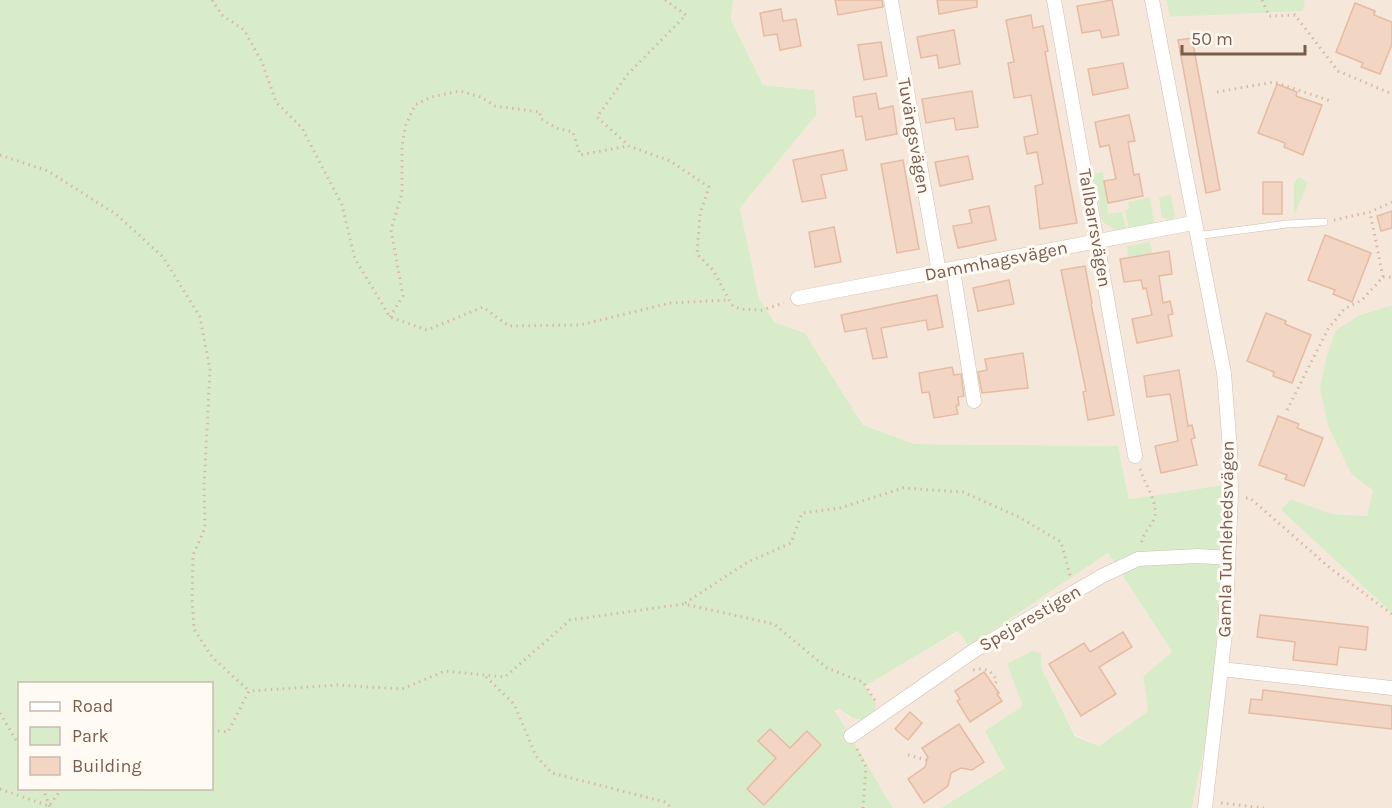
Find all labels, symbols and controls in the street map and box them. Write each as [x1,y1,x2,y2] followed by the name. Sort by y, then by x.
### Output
[1182,18,1305,56] scale bar
[1191,28,1233,50] text: 50 m
[893,76,935,196] street label: Tuvängsvägen
[1074,167,1116,289] street label: Tallbarrsvägen
[923,236,1069,286] street label: Dammhagsvägen
[1213,440,1239,638] street label: Gamla Tumlehedsvägen
[975,580,1085,656] street label: Spejarestigen
[18,682,213,790] legend
[72,695,113,717] text: Road
[72,725,109,747] text: Park
[72,755,142,777] text: Building

